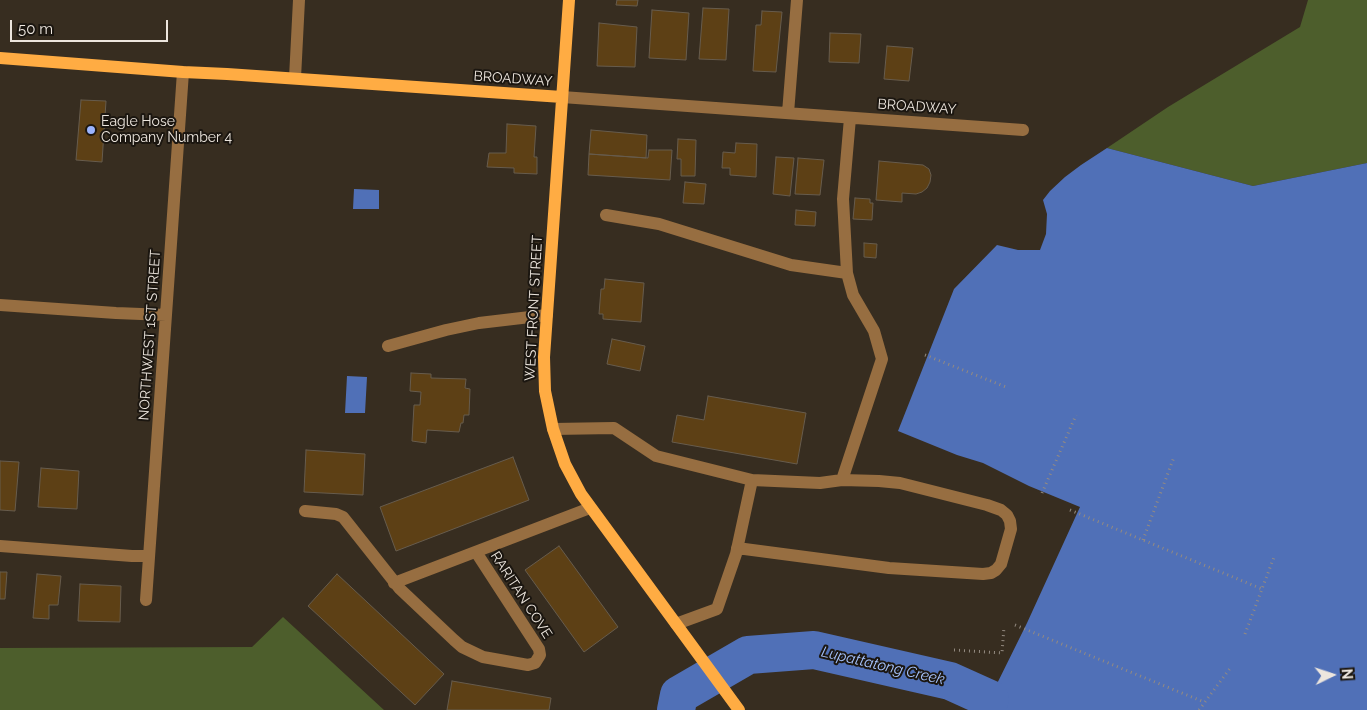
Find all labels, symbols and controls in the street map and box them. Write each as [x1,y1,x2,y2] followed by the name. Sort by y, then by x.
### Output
[12,10,170,42] scale bar
[18,20,53,38] text: 50 m
[473,68,553,90] street label: BROADWAY
[877,96,957,118] street label: BROADWAY
[101,114,232,146] place label: Eagle Hose Company Number 4
[85,124,97,136] marker: Eagle Hose Company Number 4
[522,235,546,381] street label: WEST FRONT STREET
[136,249,164,421] street label: NORTHWEST 1ST STREET
[487,548,555,642] street label: RARITAN COVE
[820,643,946,689] water label: Lupattatong Creek
[1307,650,1357,700] north arrow
[1339,668,1355,680] text: N

